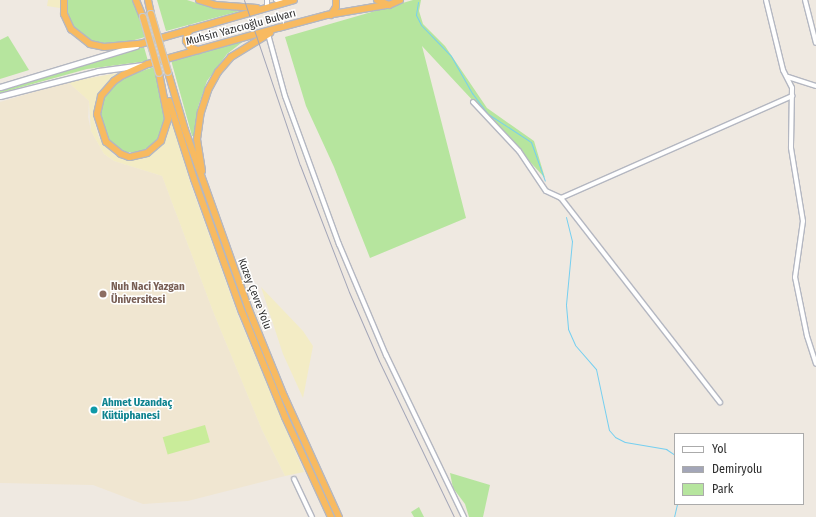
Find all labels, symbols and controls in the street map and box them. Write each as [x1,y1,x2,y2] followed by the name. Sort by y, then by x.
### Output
[185,7,297,49] street label: Muhsin Yazıcıoğlu Bulvarı
[234,257,274,331] street label: Kuzey Çevre Yolu
[111,281,185,307] place label: Nuh Naci Yazgan Üniversitesi
[98,289,108,299] marker: Nuh Naci Yazgan Üniversitesi
[102,397,172,423] place label: Ahmet Uzandaç Kütüphanesi
[89,405,99,415] marker: Ahmet Uzandaç Kütüphanesi
[674,433,804,505] legend
[712,442,727,456] text: Yol
[712,462,762,476] text: Demiryolu
[712,482,733,496] text: Park

